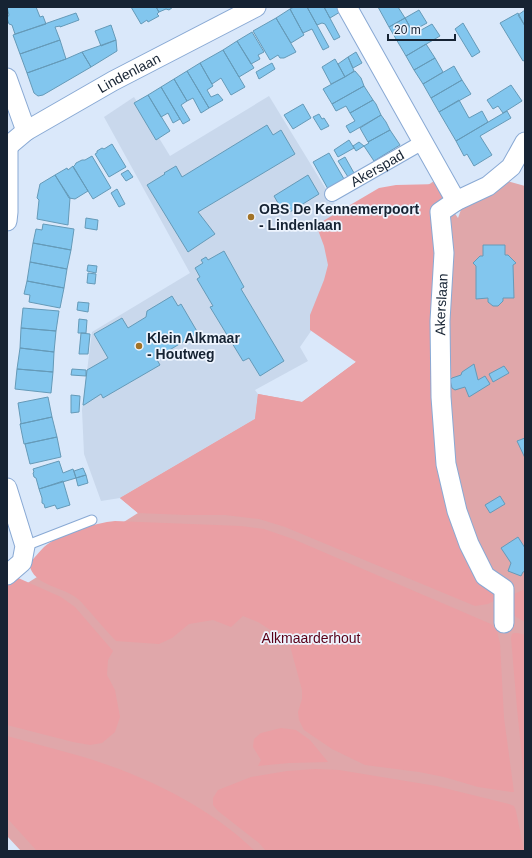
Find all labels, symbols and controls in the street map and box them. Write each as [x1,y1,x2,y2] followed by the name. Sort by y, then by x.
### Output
[388,16,455,42] scale bar
[394,23,421,37] text: 20 m
[95,50,163,96] street label: Lindenlaan
[347,147,407,190] street label: Akerspad
[259,201,420,233] place label: OBS De Kennemerpoort - Lindenlaan
[246,212,256,222] marker: OBS De Kennemerpoort - Lindenlaan
[432,273,451,336] street label: Akerslaan
[147,330,240,362] place label: Klein Alkmaar - Houtweg
[134,341,144,351] marker: Klein Alkmaar - Houtweg
[262,630,361,646] park label: Alkmaarderhout

